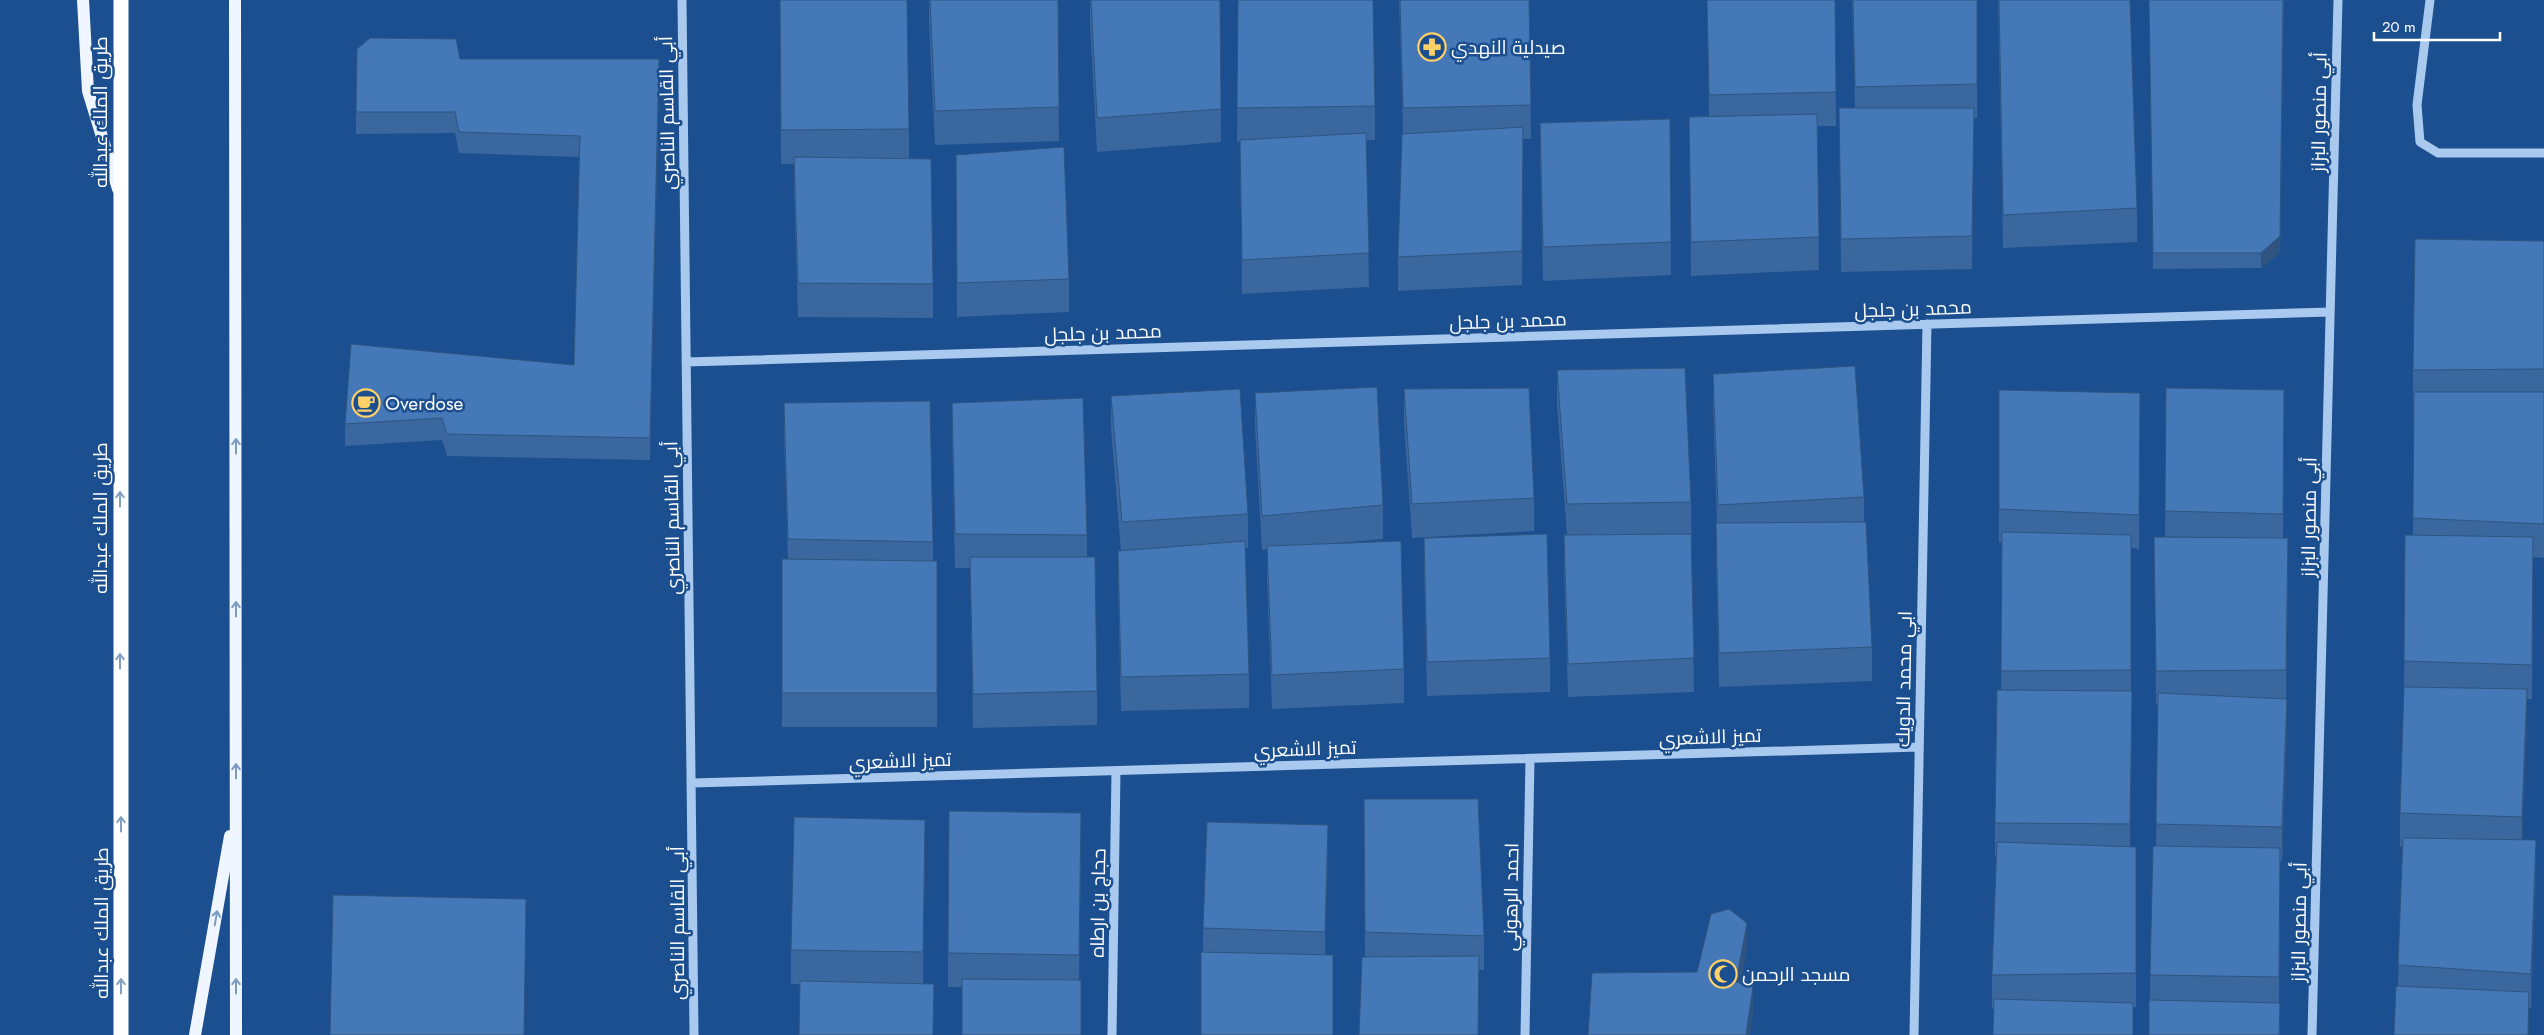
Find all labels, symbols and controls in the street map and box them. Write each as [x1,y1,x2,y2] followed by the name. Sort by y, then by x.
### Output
[2374,10,2500,42] scale bar
[2382,16,2416,38] text: 20 m
[1417,32,1447,62] pharmacy icon: صيدلية النهدي
[1451,34,1565,62] place label: صيدلية النهدي
[87,36,114,188] street label: طريق الملك عبدالله
[652,36,683,190] street label: أبي القاسم الناصري
[2304,52,2335,173] street label: أبي منصور البزاز
[1854,293,1972,325] street label: محمد بن جلجل
[1449,305,1567,337] street label: محمد بن جلجل
[1044,317,1162,349] street label: محمد بن جلجل
[351,388,381,418] cafe icon: Overdose
[385,390,464,417] place label: Overdose
[231,439,241,455] one-way arrow
[657,441,688,595] street label: أبي القاسم الناصري
[87,442,114,594] street label: طريق الملك عبدالله
[2294,457,2325,578] street label: أبي منصور البزاز
[115,491,125,508] one-way arrow
[231,601,241,618] one-way arrow
[1889,611,1920,747] street label: ابي محمد الدويك
[115,654,125,670] one-way arrow
[1658,722,1762,753] street label: تميز الاشعري
[1253,734,1357,765] street label: تميز الاشعري
[848,746,952,777] street label: تميز الاشعري
[231,764,241,780] one-way arrow
[116,816,126,832] one-way arrow
[1497,843,1526,951] street label: احمد الرهوني
[664,846,692,1000] street label: أبي القاسم الناصري
[88,847,115,999] street label: طريق الملك عبدالله
[1084,848,1112,958] street label: حجاج بن ارطاه
[2284,862,2315,983] street label: أبي منصور البزاز
[211,911,221,927] one-way arrow
[1708,959,1738,989] mosque icon: مسجد الرحمن
[1742,961,1851,988] place label: مسجد الرحمن
[116,979,126,995] one-way arrow
[231,979,241,995] one-way arrow

